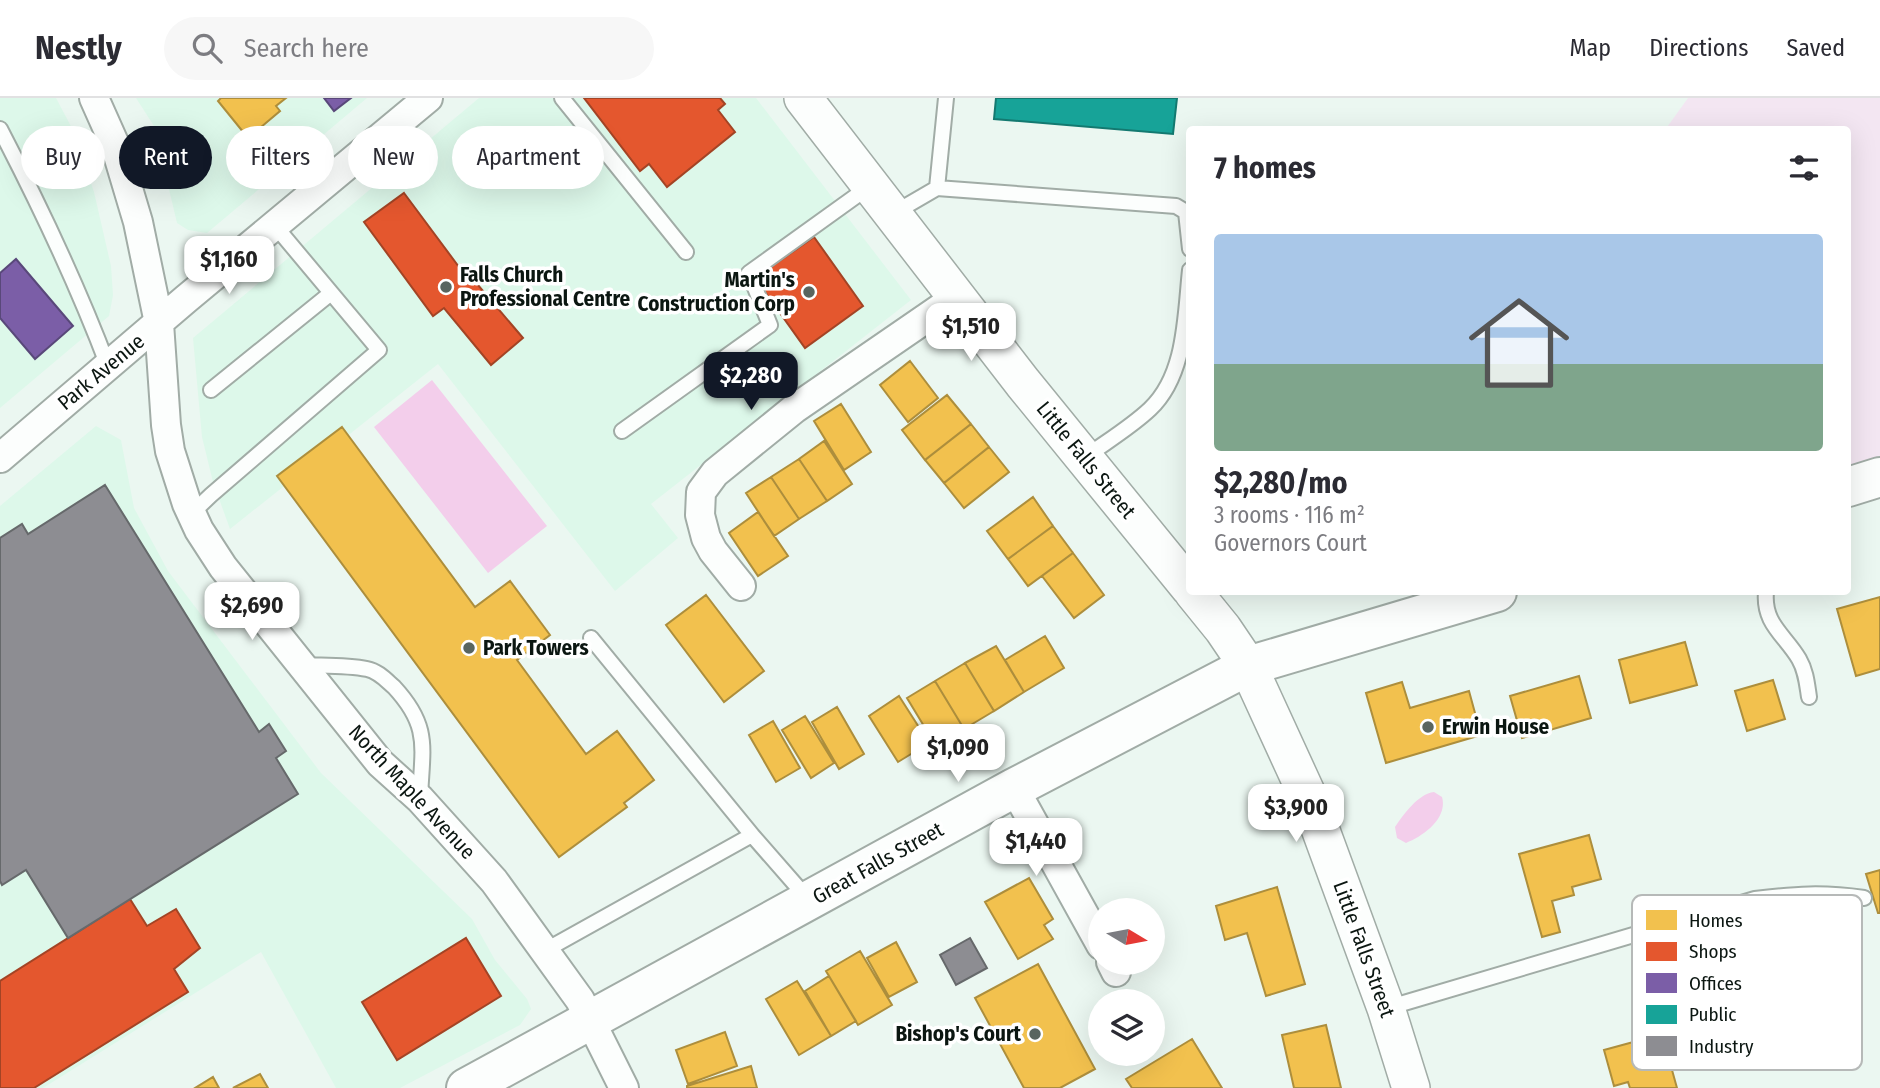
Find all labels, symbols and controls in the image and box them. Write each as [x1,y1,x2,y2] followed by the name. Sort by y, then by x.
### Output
[164,17,654,80] search box
[35,28,122,68] text: Nestly
[188,29,226,67] icon: search
[244,33,369,64] text: Search here
[1570,34,1611,62] text: Map
[1649,34,1748,62] text: Directions
[1786,34,1845,62] text: Saved
[21,126,105,189] chip: Buy
[119,126,212,189] chip: Rent
[226,126,334,189] chip: Filters
[348,126,438,189] chip: New
[452,126,604,189] chip: Apartment
[1785,149,1823,187] icon: filters
[1214,150,1316,186] text: 7 homes
[172,236,286,296] pin: $1,160
[200,245,258,273] text: $1,160
[460,262,631,312] place label: Falls Church Professional Centre
[638,267,795,317] place label: Martin's Construction Corp
[438,279,454,295] marker: Falls Church Professional Centre
[1456,280,1582,406] icon: home
[801,284,817,300] marker: Martin's Construction Corp
[914,303,1028,363] pin: $1,510
[942,312,1000,340] text: $1,510
[52,328,150,416] street label: Park Avenue
[694,352,808,412] pin: $2,280
[720,361,782,389] text: $2,280
[1031,396,1141,524] street label: Little Falls Street
[1214,465,1347,501] text: $2,280/mo
[1214,501,1365,529] text: 3 rooms · 116 m²
[1214,529,1367,557] text: Governors Court
[195,582,309,642] pin: $2,690
[220,591,284,619] text: $2,690
[483,635,589,661] place label: Park Towers
[461,640,477,656] marker: Park Towers
[1442,714,1550,740] place label: Erwin House
[343,719,481,865] street label: North Maple Avenue
[1420,719,1436,735] marker: Erwin House
[901,724,1015,784] pin: $1,090
[927,733,989,761] text: $1,090
[1239,784,1353,844] pin: $3,900
[1264,793,1328,821] text: $3,900
[808,816,948,910] street label: Great Falls Street
[979,818,1093,878] pin: $1,440
[1005,827,1067,855] text: $1,440
[1327,877,1401,1021] street label: Little Falls Street
[1632,895,1862,1070] legend
[1088,898,1166,975] north arrow
[1088,898,1165,1066] map controls
[1689,909,1743,932] text: Homes
[1689,940,1737,963] text: Shops
[1689,972,1742,995] text: Offices
[1088,989,1165,1066] button: layers
[1689,1003,1736,1026] text: Public
[895,1021,1022,1047] place label: Bishop's Court
[1027,1026,1043,1042] marker: Bishop's Court
[1689,1035,1754,1058] text: Industry

